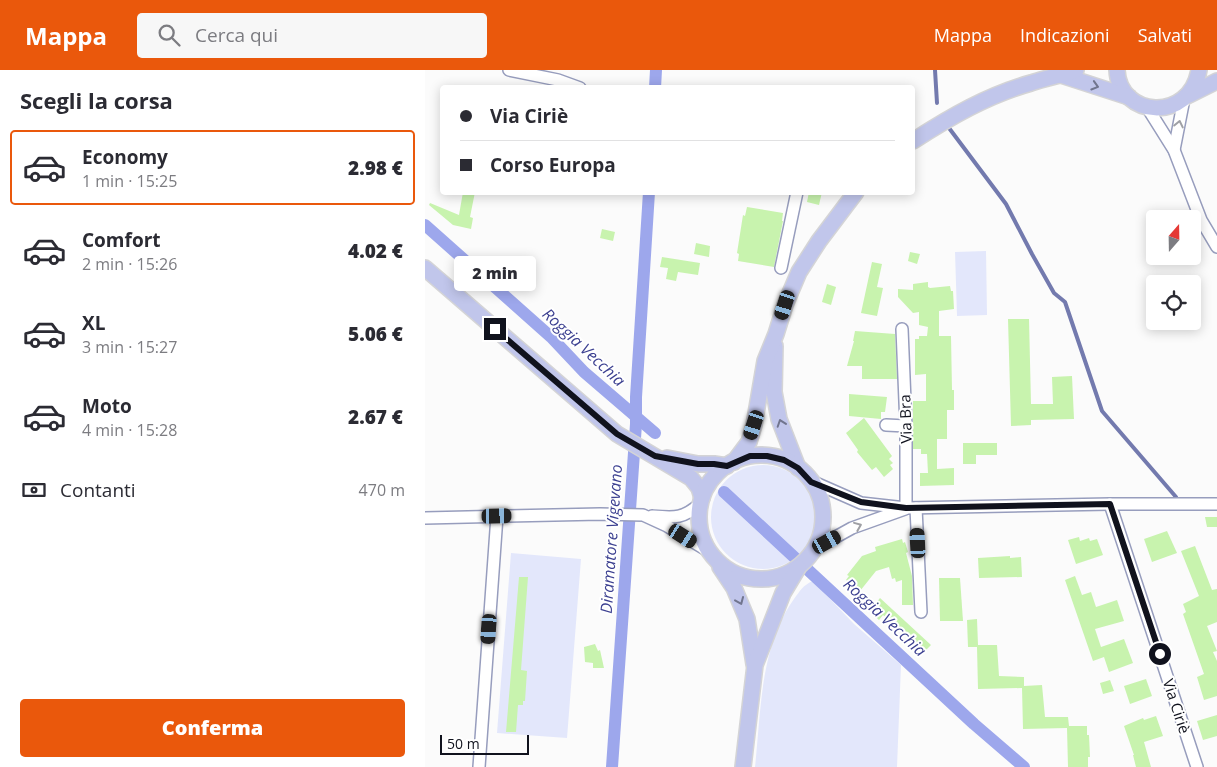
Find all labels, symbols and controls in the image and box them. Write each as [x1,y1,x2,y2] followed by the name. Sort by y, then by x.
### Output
[137,13,487,58] search box
[25,19,107,52] text: Mappa
[155,21,183,49] icon: search
[195,22,278,48] text: Cerca qui
[934,23,992,47] text: Mappa
[1020,23,1110,47] text: Indicazioni
[1138,23,1192,47] text: Salvati
[1091,81,1099,91] one-way arrow
[20,85,173,115] text: Scegli la corsa
[490,103,568,129] text: Via Ciriè
[1173,120,1184,129] one-way arrow
[82,144,168,170] text: Economy
[22,145,67,190] icon: car
[490,152,616,178] text: Corso Europa
[348,155,403,181] text: 2.98 €
[82,170,177,192] text: 1 min · 15:25
[1146,210,1201,265] north arrow
[1146,210,1201,330] map controls
[82,227,161,253] text: Comfort
[22,228,67,273] icon: car
[348,238,403,264] text: 4.02 €
[82,253,177,275] text: 2 min · 15:26
[454,256,536,292] callout: 2 min
[472,262,518,284] text: 2 min
[1146,275,1201,330] button: locate
[773,288,796,322] car
[538,303,630,391] water label: Roggia Vecchia
[82,310,105,336] text: XL
[22,311,67,356] icon: car
[484,318,506,340] route end
[348,321,403,347] text: 5.06 €
[82,336,177,358] text: 3 min · 15:27
[82,393,132,419] text: Moto
[22,394,67,439] icon: car
[894,394,916,444] street label: Via Bra
[348,404,403,430] text: 2.67 €
[742,408,765,442] car
[82,419,177,441] text: 4 min · 15:28
[776,419,786,427] one-way arrow
[595,464,627,614] water label: Diramatore Vigevano
[20,476,48,504] icon: cash
[60,477,136,503] text: Contanti
[359,479,405,501] text: 470 m
[481,508,512,524] car
[666,522,699,550] car
[853,522,861,532] one-way arrow
[810,528,843,556] car
[909,528,926,558] car
[839,573,931,661] water label: Roggia Vecchia
[733,596,744,605] one-way arrow
[480,614,497,644] car
[1149,643,1171,665] route start
[1159,676,1195,736] street label: Via Ciriè
[20,699,405,757] button: Conferma
[440,732,529,755] scale bar
[447,734,480,753] text: 50 m

